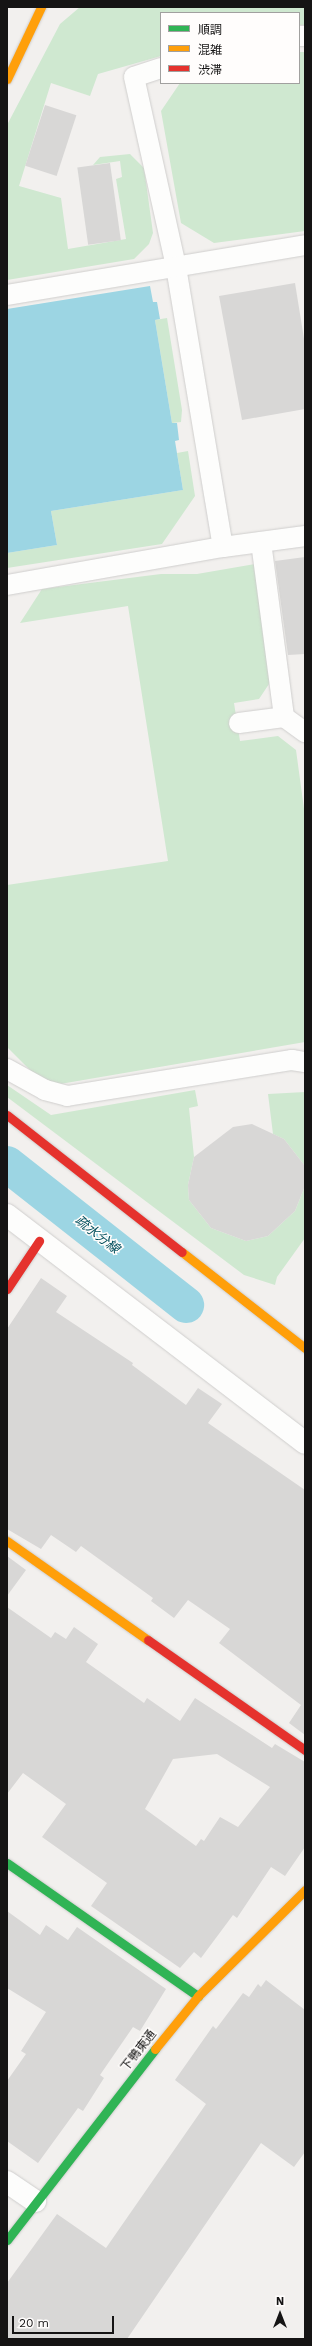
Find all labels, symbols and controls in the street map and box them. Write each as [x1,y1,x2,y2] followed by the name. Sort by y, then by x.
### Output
[160,12,300,84] legend
[198,23,222,37] text: 順調
[198,43,222,57] text: 混雑
[198,63,222,77] text: 渋滞
[72,1213,122,1257] water label: 疏水分線
[119,2028,159,2074] street label: 下鴨東通
[260,2294,300,2334] north arrow
[276,2295,284,2308] text: N
[14,2308,116,2334] scale bar
[19,2316,49,2330] text: 20 m

